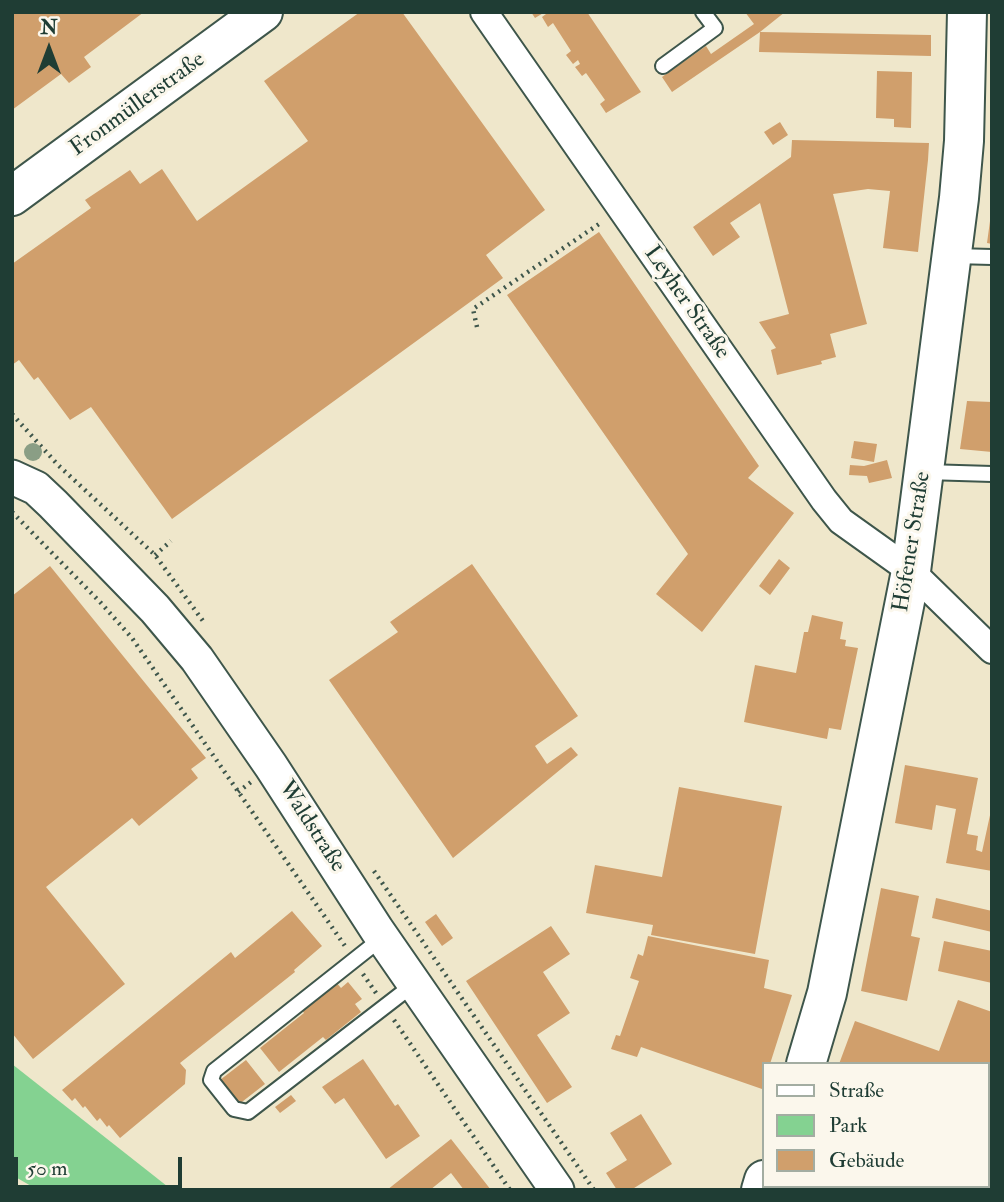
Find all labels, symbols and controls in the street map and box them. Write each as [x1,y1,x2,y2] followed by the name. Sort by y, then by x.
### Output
[14,14,84,84] north arrow
[40,16,58,40] text: N
[65,47,211,163] street label: Fronmüllerstraße
[637,241,735,365] street label: Leyher Straße
[888,470,938,614] street label: Höfener Straße
[271,776,351,878] street label: Waldstraße
[762,1062,990,1188] legend
[829,1077,884,1104] text: Straße
[829,1112,867,1139] text: Park
[18,1142,186,1186] scale bar
[829,1147,904,1174] text: Gebäude
[27,1155,68,1182] text: 50 m

